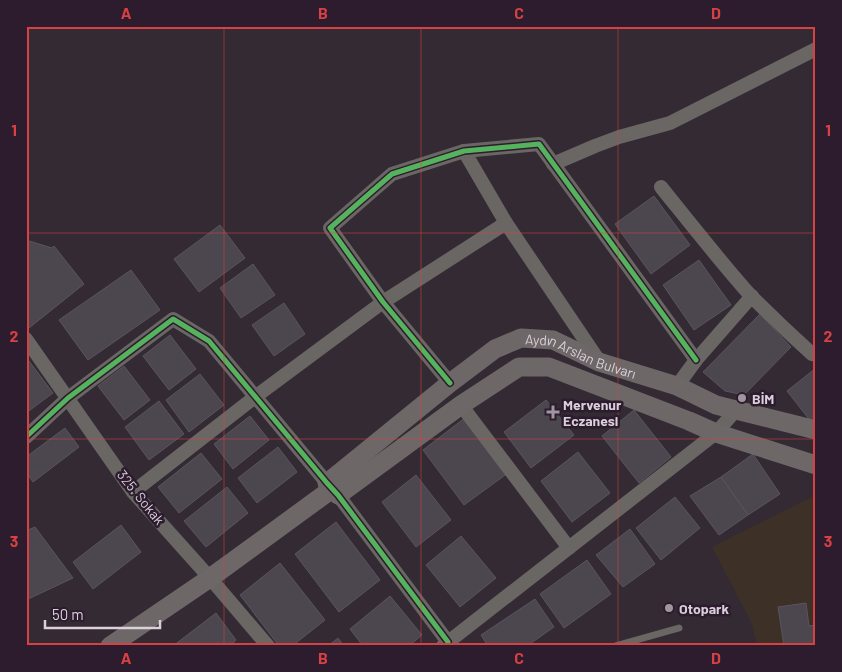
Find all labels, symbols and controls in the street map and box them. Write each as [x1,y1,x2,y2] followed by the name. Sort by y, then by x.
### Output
[121,3,132,22] text: A
[318,3,328,22] text: B
[514,3,524,22] text: C
[711,3,721,22] text: D
[11,120,17,139] text: 1
[825,120,831,139] text: 1
[10,326,19,345] text: 2
[824,326,833,345] text: 2
[525,330,638,381] street label: Aydın Arslan Bulvarı
[752,390,774,407] place label: BİM
[736,392,748,404] marker: BİM
[563,396,622,429] place label: Mervenur Eczanesi
[547,406,559,418] marker: Mervenur Eczanesi
[114,466,168,528] street label: 325. Sokak
[10,531,18,550] text: 3
[824,531,832,550] text: 3
[45,597,160,629] scale bar
[679,600,729,617] place label: Otopark
[663,602,675,614] marker: Otopark
[52,605,84,623] text: 50 m
[121,648,132,667] text: A
[318,648,328,667] text: B
[514,648,524,667] text: C
[711,648,721,667] text: D

